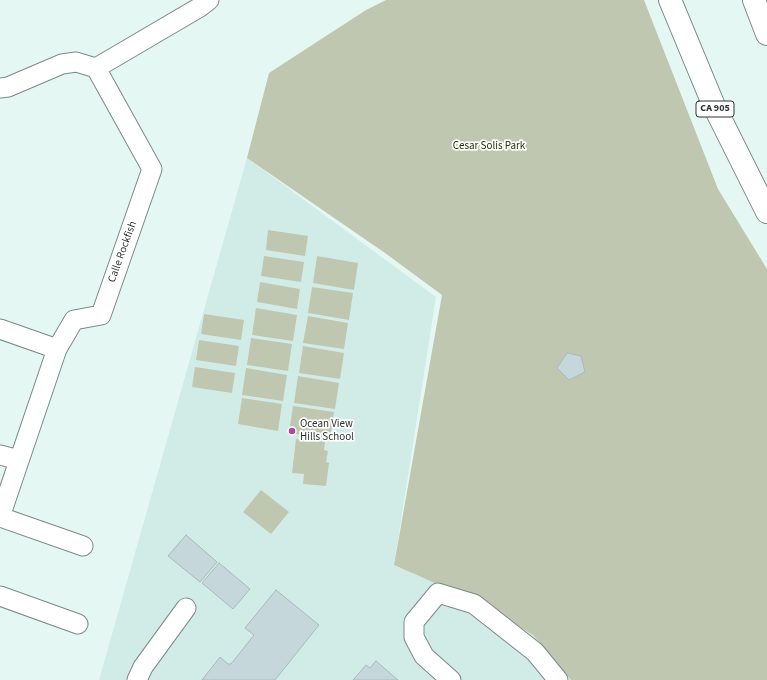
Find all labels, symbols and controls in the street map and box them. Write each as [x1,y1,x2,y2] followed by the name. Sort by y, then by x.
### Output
[696,101,734,117] road number: CA 905
[453,140,525,154] park label: Cesar Solis Park
[106,220,140,284] street label: Calle Rockfish
[300,418,354,444] place label: Ocean View Hills School
[287,426,297,436] marker: Ocean View Hills School

